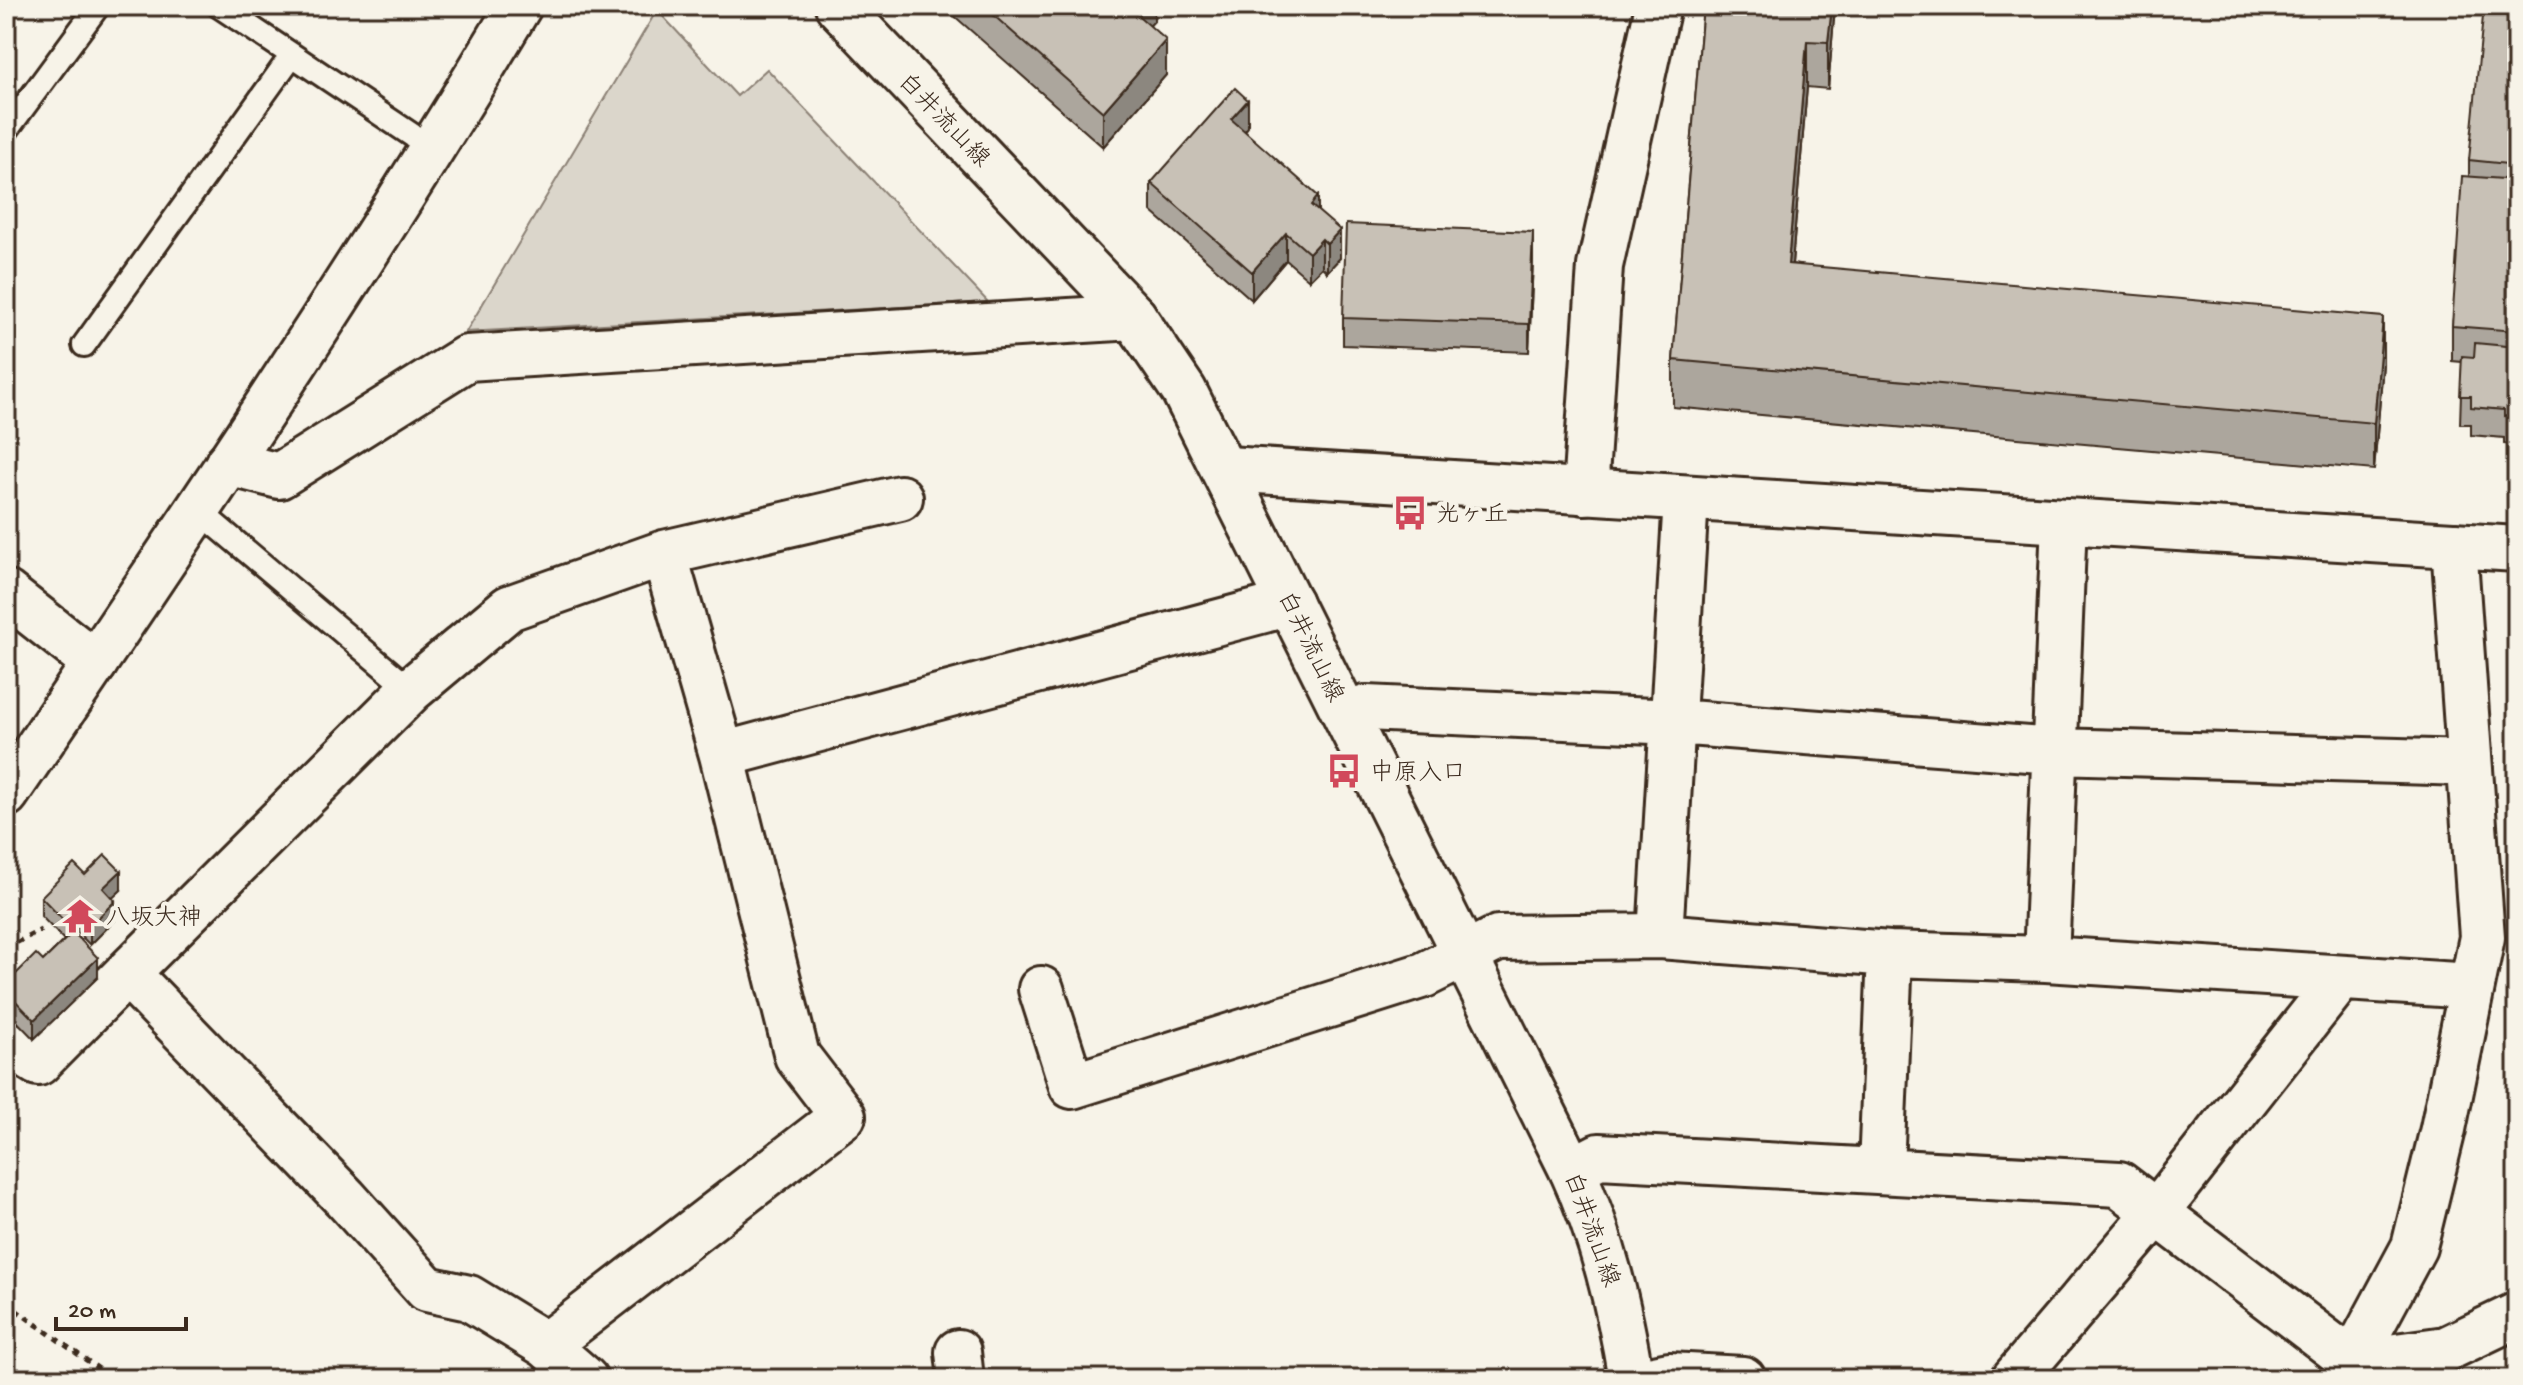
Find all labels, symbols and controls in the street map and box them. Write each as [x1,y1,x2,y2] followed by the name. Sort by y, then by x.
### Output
[890,68,995,175] street label: 白井流山線
[1391,494,1429,532] bus stop icon: 光ヶ丘
[1436,502,1508,531] place label: 光ヶ丘
[1270,587,1349,708] street label: 白井流山線
[1325,752,1363,790] bus stop icon: 中原入口
[1370,759,1466,789] place label: 中原入口
[61,897,99,935] temple icon: 八坂大神
[106,904,202,934] place label: 八坂大神
[1556,1169,1625,1292] street label: 白井流山線
[56,1281,186,1331] scale bar
[68,1298,116,1327] text: 20 m

